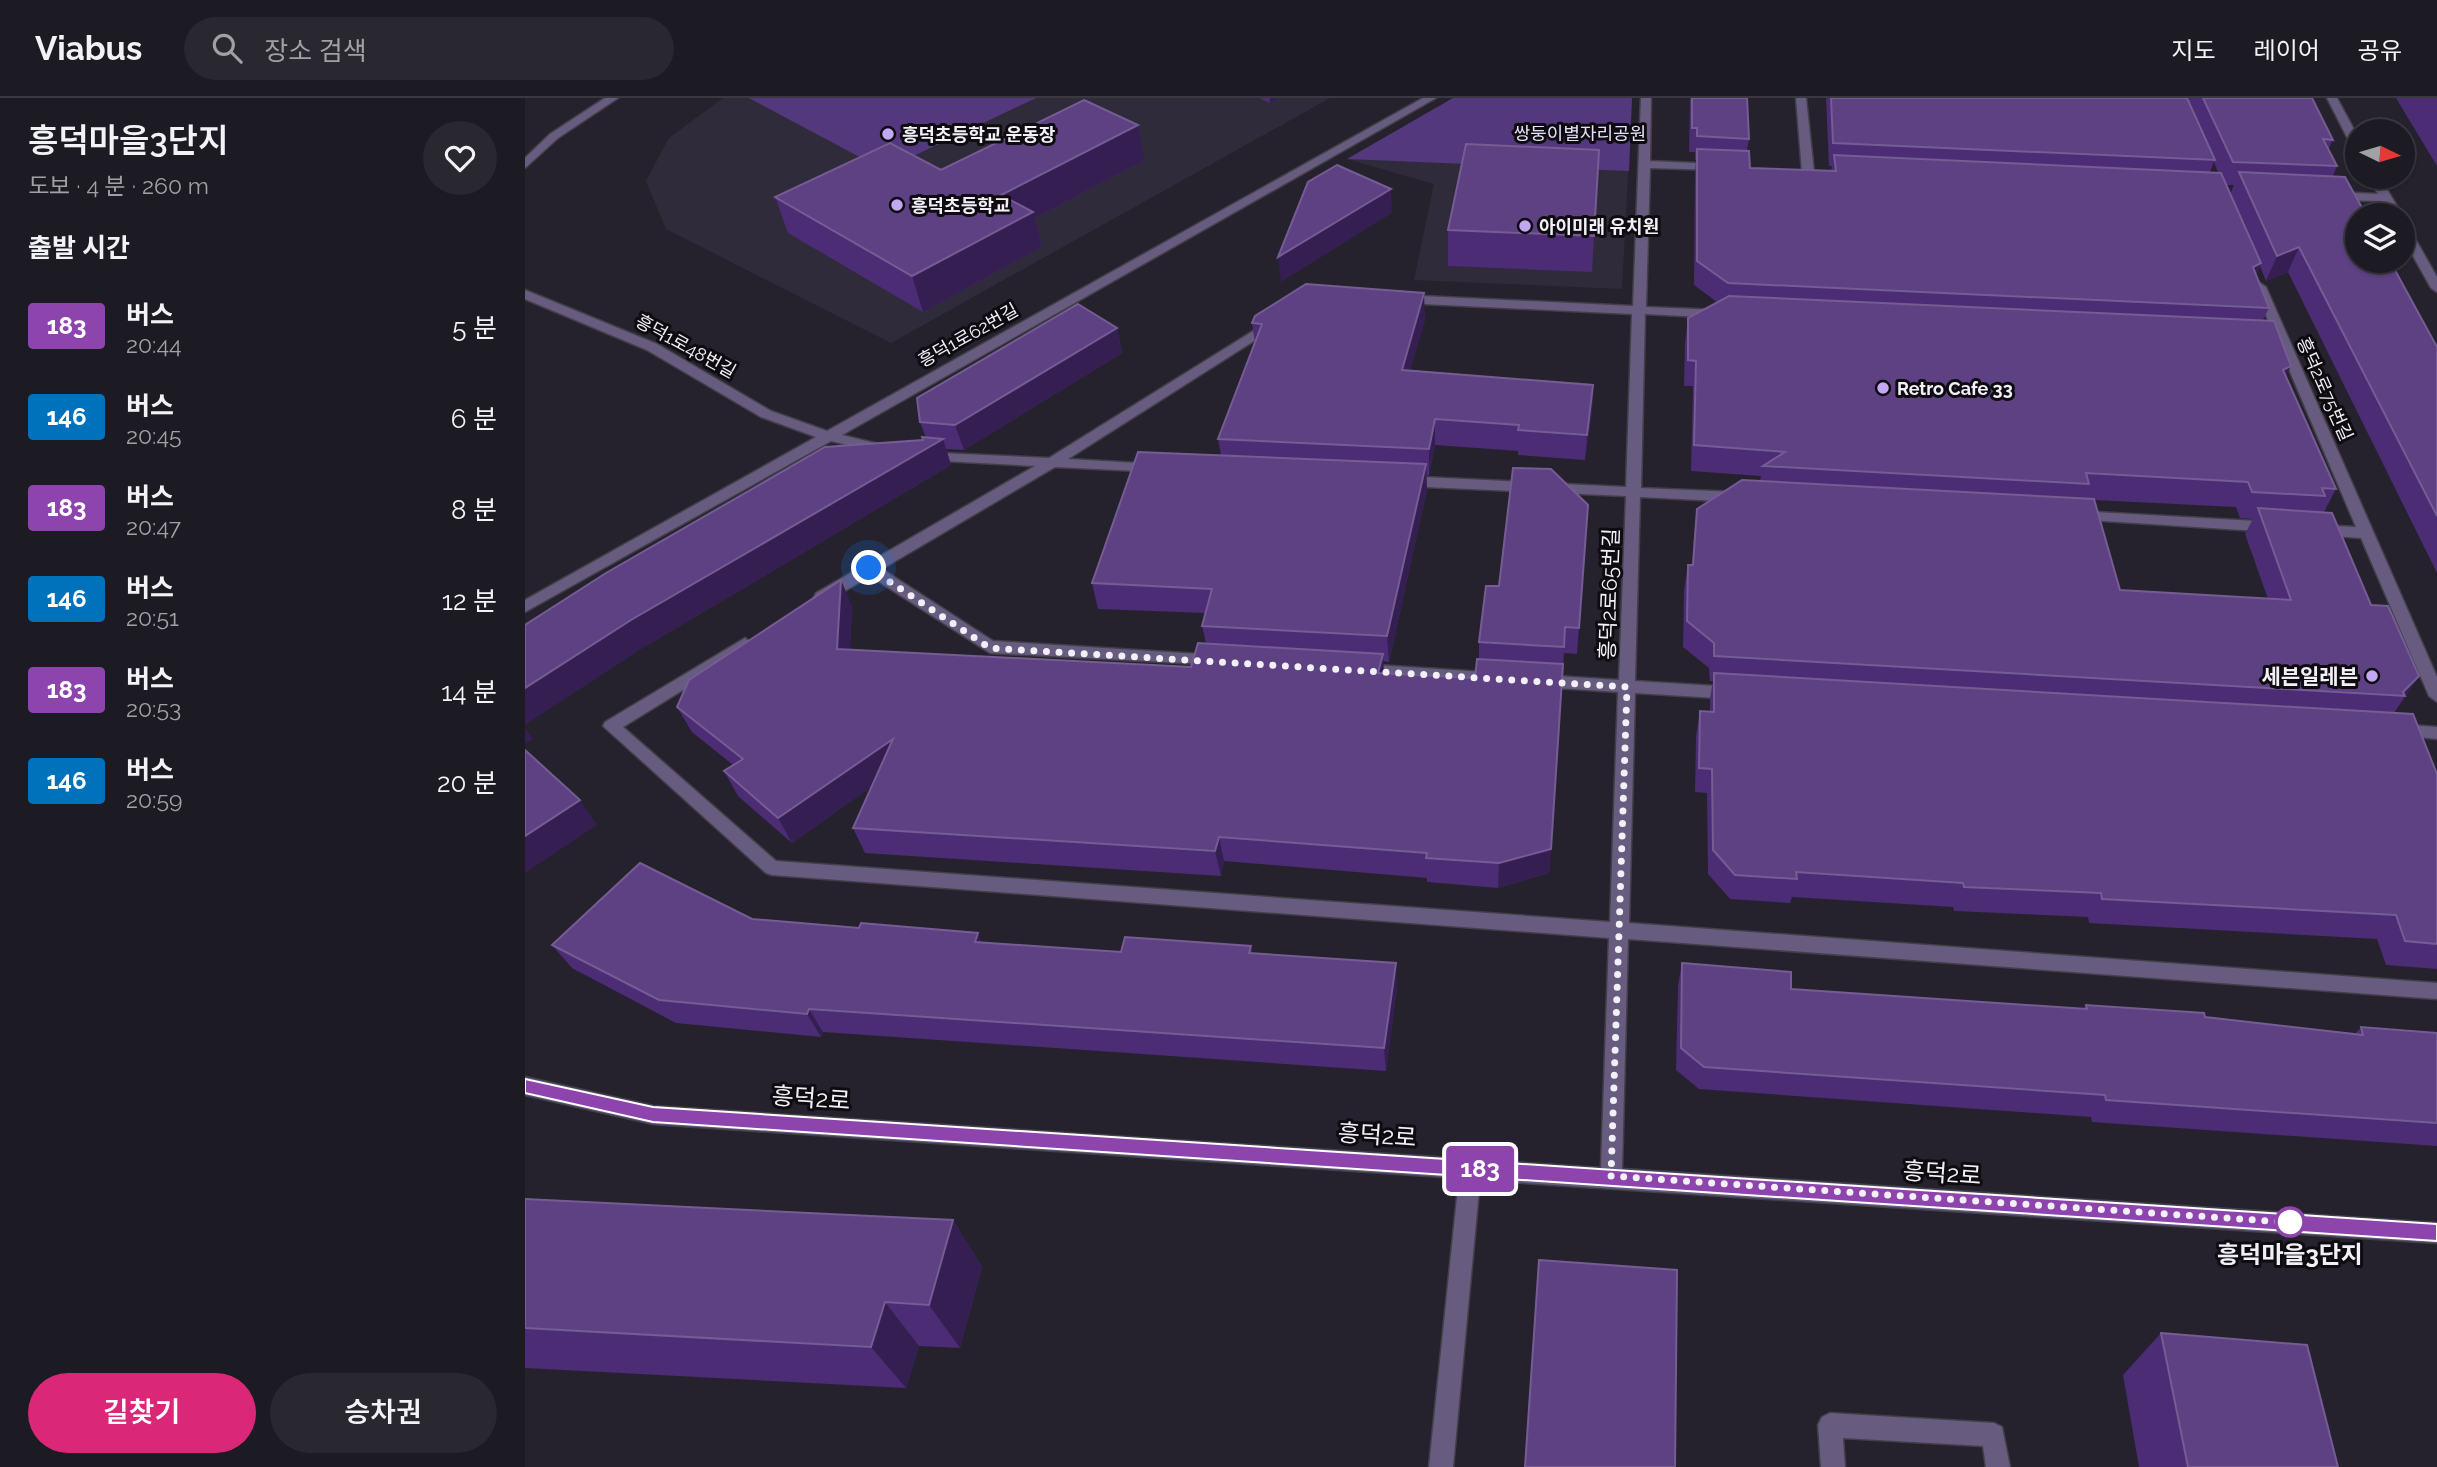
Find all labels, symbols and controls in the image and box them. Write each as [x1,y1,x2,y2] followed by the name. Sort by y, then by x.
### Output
[184,17,674,80] search box
[35,29,142,68] text: Viabus
[208,29,246,67] icon: search
[264,36,367,66] text: 장소 검색
[2171,36,2216,65] text: 지도
[2254,36,2320,65] text: 레이어
[2358,36,2402,65] text: 공유
[2345,119,2415,189] north arrow
[2345,119,2415,273] map controls
[28,121,228,160] text: 흥덕마을3단지
[423,121,497,195] button: heart
[1514,123,1646,144] park label: 쌍둥이별자리공원
[902,124,1056,145] place label: 흥덕초등학교 운동장
[880,126,896,142] marker: 흥덕초등학교 운동장
[28,172,209,199] text: 도보 · 4 분 · 260 m
[911,195,1010,216] place label: 흥덕초등학교
[889,197,905,213] marker: 흥덕초등학교
[2345,203,2415,273] button: layers
[1539,216,1659,237] place label: 아이미래 유치원
[1517,218,1533,234] marker: 아이미래 유치원
[28,233,130,263] text: 출발 시간
[914,299,1022,371] street label: 흥덕1로62번길
[126,300,174,330] text: 버스
[632,310,740,382] street label: 흥덕1로48번길
[47,311,86,340] text: 183
[452,313,497,343] text: 5 분
[126,331,182,358] text: 20:44
[2293,334,2357,444] street label: 흥덕2로75번길
[1897,378,2013,399] place label: Retro Cafe 33
[1875,380,1891,396] marker: Retro Cafe 33
[126,391,174,421] text: 버스
[46,402,87,431] text: 146
[451,404,497,434] text: 6 분
[126,422,181,449] text: 20:45
[126,482,174,512] text: 버스
[47,493,86,522] text: 183
[451,495,497,525] text: 8 분
[126,513,181,540] text: 20:47
[1594,528,1624,660] street label: 흥덕2로65번길
[851,550,886,585] your location
[126,573,174,603] text: 버스
[46,584,87,613] text: 146
[442,586,497,616] text: 12 분
[126,604,179,631] text: 20:51
[126,664,174,694] text: 버스
[2261,664,2358,689] place label: 세븐일레븐
[2364,668,2380,684] marker: 세븐일레븐
[47,675,86,704] text: 183
[441,677,497,707] text: 14 분
[126,695,181,722] text: 20:53
[126,755,174,785] text: 버스
[46,766,87,795] text: 146
[437,768,497,798] text: 20 분
[126,786,182,813] text: 20:59
[771,1081,851,1115] street label: 흥덕2로
[1337,1118,1417,1152] street label: 흥덕2로
[1440,1146,1520,1192] line badge: 183
[1460,1154,1500,1183] text: 183
[1902,1156,1982,1190] street label: 흥덕2로
[2275,1207,2305,1237] marker: 흥덕마을3단지
[2217,1240,2363,1269] place label: 흥덕마을3단지
[28,1373,256,1453] button: 길찾기
[270,1373,497,1453] button: 승차권

